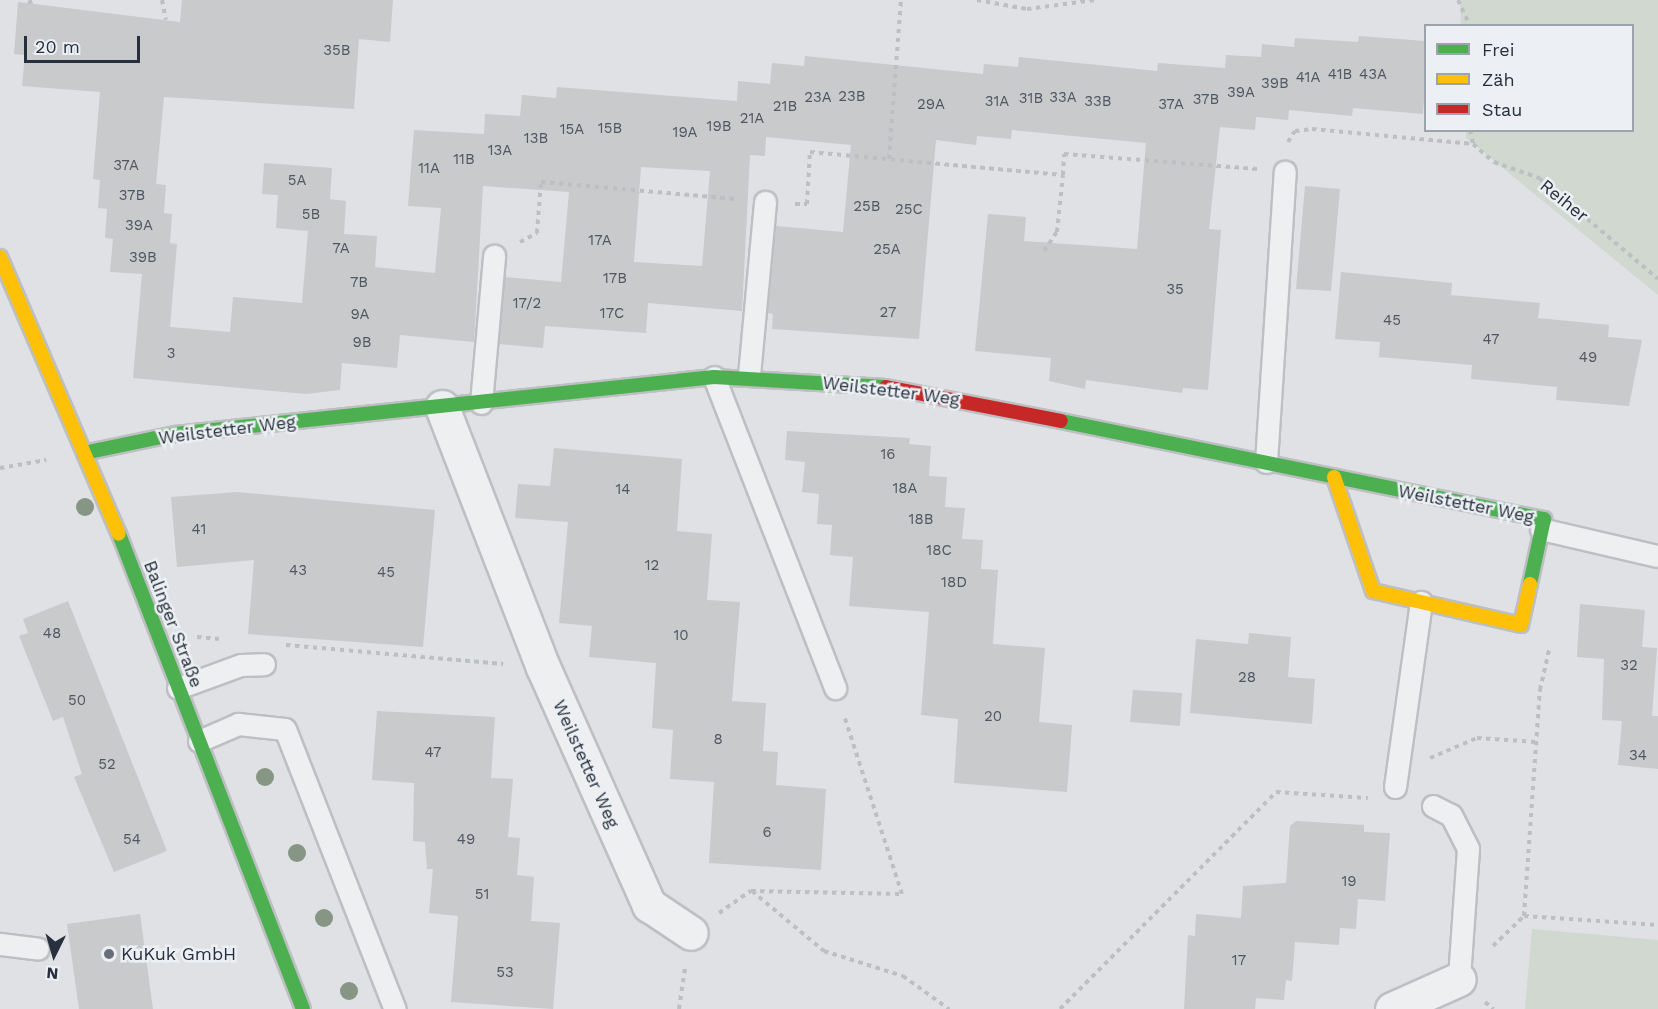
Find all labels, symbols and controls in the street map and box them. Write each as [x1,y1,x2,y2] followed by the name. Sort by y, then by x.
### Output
[27,24,142,62] scale bar
[1424,24,1634,132] legend
[35,36,80,57] text: 20 m
[1482,39,1514,60] text: Frei
[323,42,351,60] house number: 35B
[1328,66,1352,84] house number: 41B
[1359,66,1387,84] house number: 43A
[1296,69,1320,87] house number: 41A
[1482,69,1515,90] text: Zäh
[1261,75,1289,93] house number: 39B
[1227,84,1255,102] house number: 39A
[838,88,866,106] house number: 23B
[804,89,832,107] house number: 23A
[1049,89,1077,107] house number: 33A
[1019,90,1043,108] house number: 31B
[1193,91,1219,109] house number: 37B
[985,93,1009,111] house number: 31A
[1084,93,1112,111] house number: 33B
[917,96,945,114] house number: 29A
[1158,96,1184,114] house number: 37A
[773,98,797,116] house number: 21B
[1482,99,1522,120] text: Stau
[740,110,764,128] house number: 21A
[707,118,731,136] house number: 19B
[598,120,622,138] house number: 15B
[560,121,584,139] house number: 15A
[673,124,697,142] house number: 19A
[524,130,548,148] house number: 13B
[488,142,512,160] house number: 13A
[453,151,475,169] house number: 11B
[113,157,139,175] house number: 37A
[418,160,440,178] house number: 11A
[288,172,306,190] house number: 5A
[1536,175,1592,227] street label: Reiher
[119,187,145,205] house number: 37B
[853,198,881,216] house number: 25B
[895,201,923,219] house number: 25C
[302,206,320,224] house number: 5B
[125,217,153,235] house number: 39A
[588,232,612,250] house number: 17A
[332,240,350,258] house number: 7A
[873,241,901,259] house number: 25A
[129,249,157,267] house number: 39B
[603,270,627,288] house number: 17B
[350,274,368,292] house number: 7B
[1166,281,1184,299] house number: 35
[513,295,541,313] house number: 17/2
[880,304,896,322] house number: 27
[600,305,624,323] house number: 17C
[350,306,370,324] house number: 9A
[1383,312,1401,330] house number: 45
[1483,331,1499,349] house number: 47
[352,334,372,352] house number: 9B
[167,345,175,363] house number: 3
[1579,349,1597,367] house number: 49
[821,372,961,410] street label: Weilstetter Weg
[157,411,297,449] street label: Weilstetter Weg
[881,446,895,464] house number: 16
[893,480,917,498] house number: 18A
[1396,480,1536,528] street label: Weilstetter Weg
[615,481,631,499] house number: 14
[909,511,933,529] house number: 18B
[192,521,206,539] house number: 41
[926,542,952,560] house number: 18C
[139,557,207,691] street label: Balinger Straße
[645,557,659,575] house number: 12
[289,562,307,580] house number: 43
[377,564,395,582] house number: 45
[941,574,967,592] house number: 18D
[43,625,61,643] house number: 48
[673,627,689,645] house number: 10
[1620,657,1638,675] house number: 32
[1238,669,1256,687] house number: 28
[68,692,86,710] house number: 50
[548,696,624,832] street label: Weilstetter Weg
[984,708,1002,726] house number: 20
[713,731,723,749] house number: 8
[425,744,441,762] house number: 47
[1629,747,1647,765] house number: 34
[98,756,116,774] house number: 52
[762,824,772,842] house number: 6
[123,831,141,849] house number: 54
[457,831,475,849] house number: 49
[1341,873,1357,891] house number: 19
[475,886,489,904] house number: 51
[24,925,84,985] north arrow
[121,943,237,965] place label: KuKuk GmbH
[102,947,116,961] marker: KuKuk GmbH
[1232,952,1246,970] house number: 17
[46,963,59,983] text: N
[496,964,514,982] house number: 53

